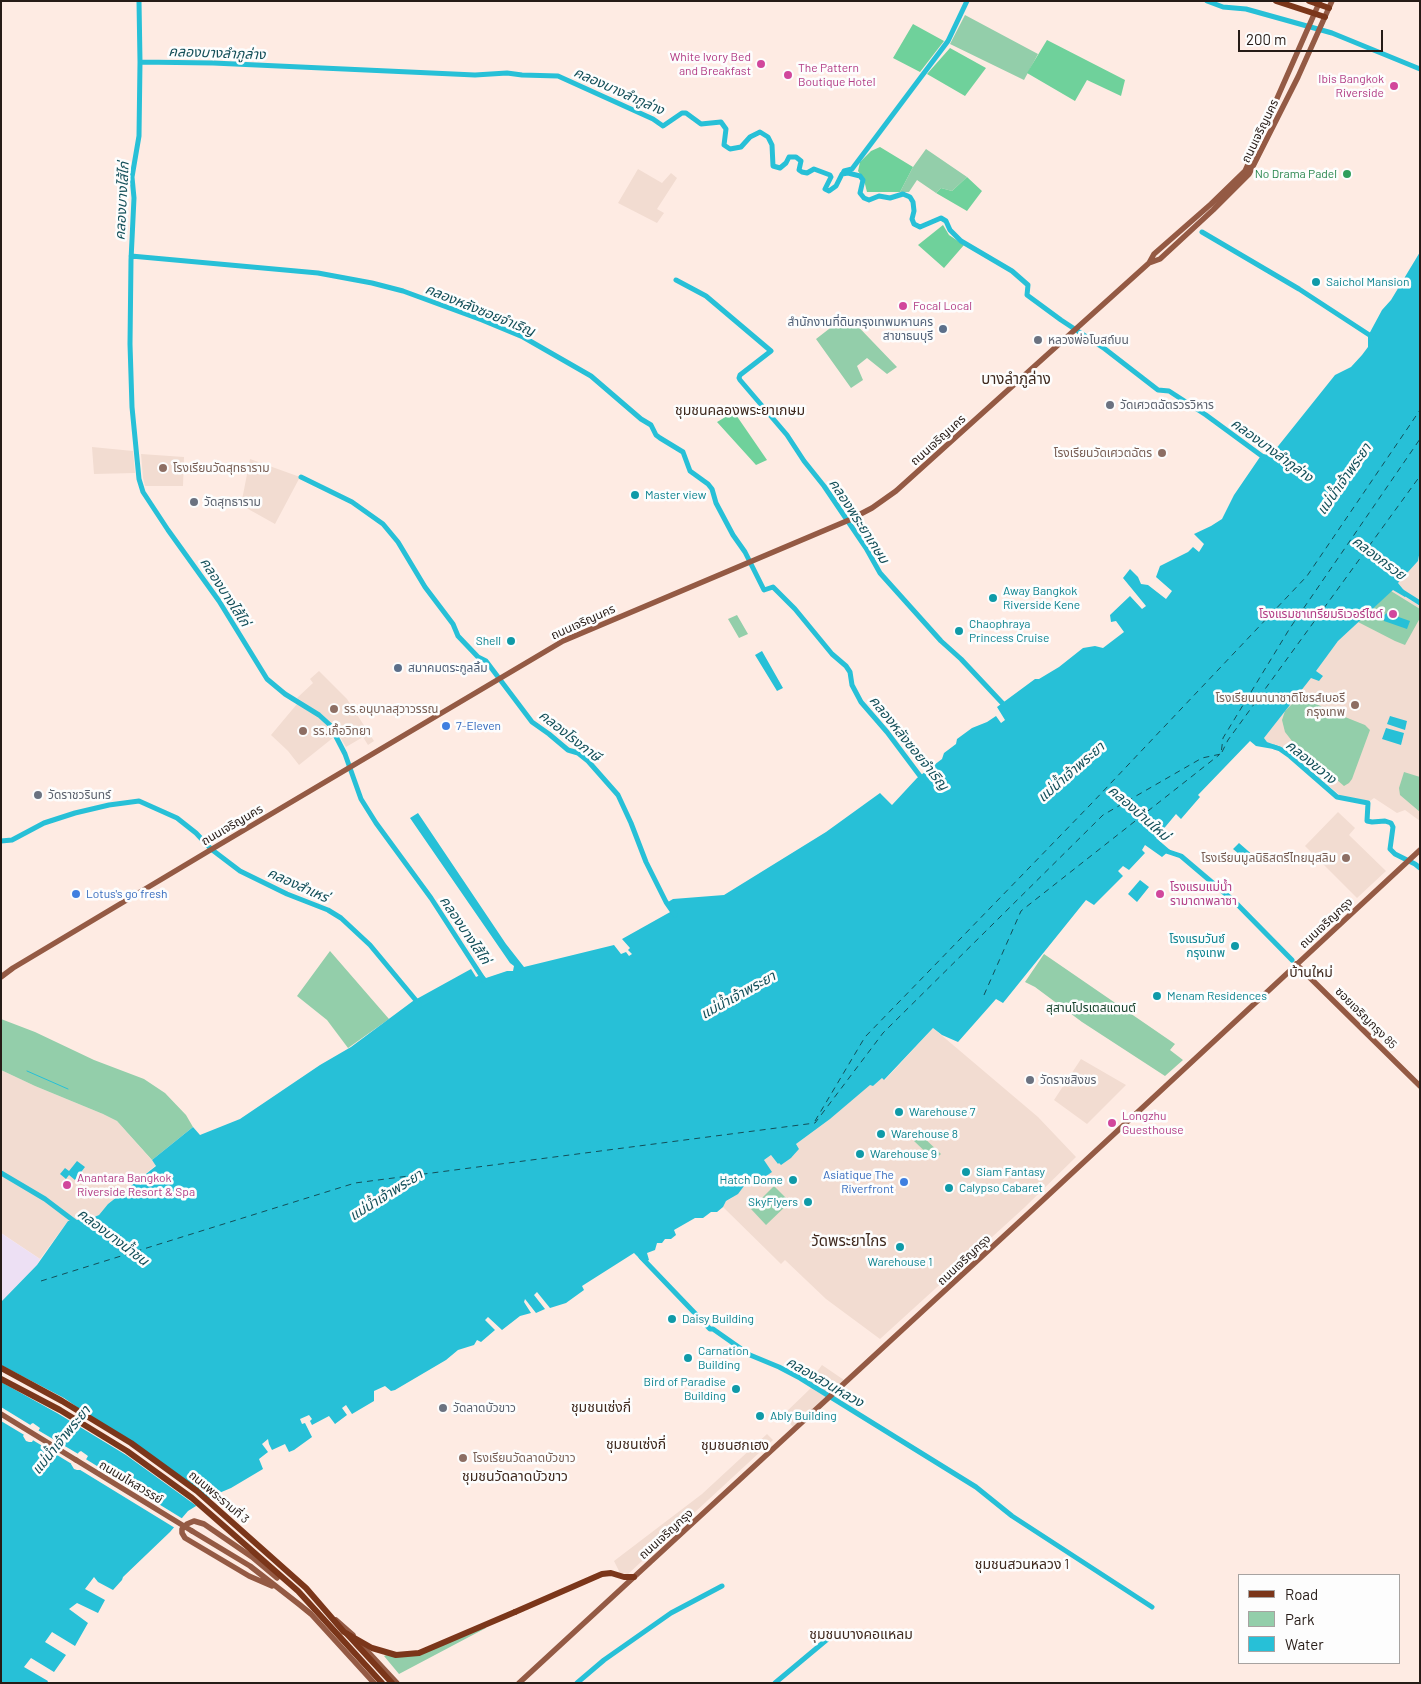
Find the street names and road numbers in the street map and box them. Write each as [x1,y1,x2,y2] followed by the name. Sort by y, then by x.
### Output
[1238,97,1282,165] street label: ถนนเจริญนคร
[908,412,968,468] street label: ถนนเจริญนคร
[549,601,617,643] street label: ถนนเจริญนคร
[199,802,265,848] street label: ถนนเจริญนคร
[1296,895,1356,951] street label: ถนนเจริญกรุง
[1332,984,1400,1052] street label: ซอยเจริญกรุง 85
[934,1232,994,1288] street label: ถนนเจริญกรุง
[97,1457,165,1507] street label: ถนนมไหสวรรย์
[186,1468,252,1526] street label: ถนนพระรามที่ 3
[636,1506,696,1562] street label: ถนนเจริญกรุง

